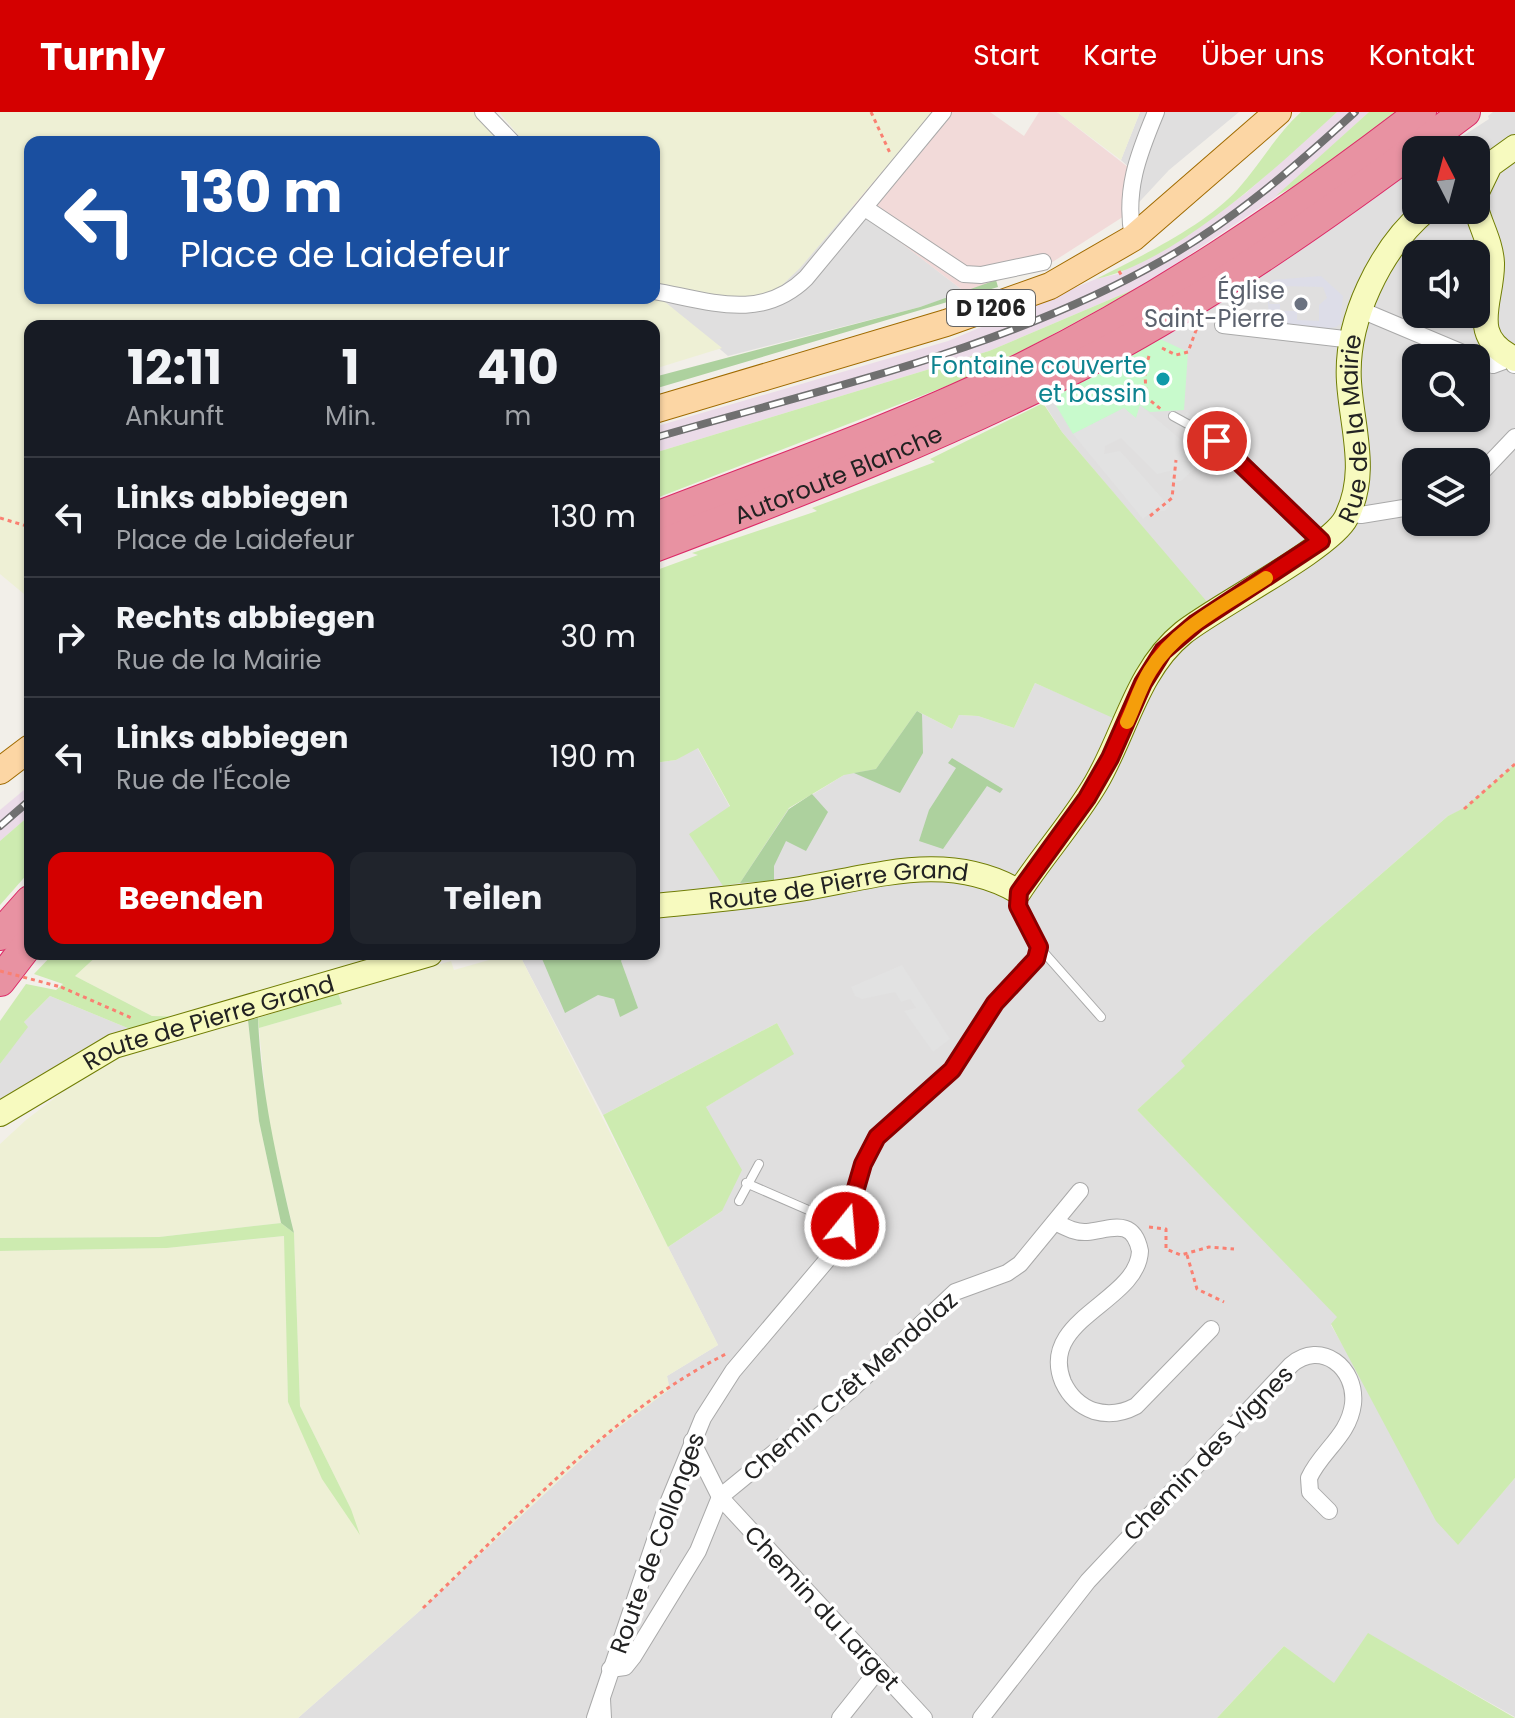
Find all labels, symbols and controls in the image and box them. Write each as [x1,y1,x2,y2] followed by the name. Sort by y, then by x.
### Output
[40,30,165,83] text: Turnly
[973,36,1039,75] text: Start
[1083,36,1157,75] text: Karte
[1201,36,1325,75] text: Über uns
[1369,36,1475,75] text: Kontakt
[1402,136,1490,224] north arrow
[1402,136,1490,536] map controls
[180,153,343,232] text: 130 m
[48,168,152,272] icon: left
[180,229,510,280] text: Place de Laidefeur
[1402,240,1490,328] button: sound
[1144,274,1285,335] place label: Église Saint-Pierre
[947,290,1035,326] road number: D 1206
[1292,295,1310,313] marker: Église Saint-Pierre
[1330,331,1374,528] street label: Rue de la Mairie
[127,334,222,401] text: 12:11
[341,334,360,401] text: 1
[477,334,559,401] text: 410
[1402,344,1490,432] button: search
[930,349,1147,410] place label: Fontaine couverte et bassin
[1154,370,1172,388] marker: Fontaine couverte et bassin
[125,398,224,434] text: Ankunft
[325,398,376,434] text: Min.
[505,398,531,434] text: m
[1183,407,1251,475] pin
[729,416,948,531] street label: Autoroute Blanche
[1195,419,1239,463] icon: arrive
[1402,448,1490,536] button: layers
[116,476,349,519] text: Links abbiegen
[48,495,92,539] icon: left
[551,495,636,538] text: 130 m
[116,522,354,558] text: Place de Laidefeur
[116,596,375,639] text: Rechts abbiegen
[48,615,92,659] icon: right
[561,615,636,658] text: 30 m
[116,642,322,678] text: Rue de la Mairie
[116,716,349,759] text: Links abbiegen
[48,735,92,779] icon: left
[550,735,636,778] text: 190 m
[116,762,291,798] text: Rue de l'École
[48,852,334,944] button: Beenden
[350,852,636,944] button: Teilen
[707,853,971,917] street label: Route de Pierre Grand
[76,966,338,1078] street label: Route de Pierre Grand
[803,1184,887,1268] position arrow
[736,1284,964,1488] street label: Chemin Crêt Mendolaz
[1115,1358,1301,1548] street label: Chemin des Vignes
[602,1428,712,1658] street label: Route de Collonges
[737,1518,907,1698] street label: Chemin du Larget

